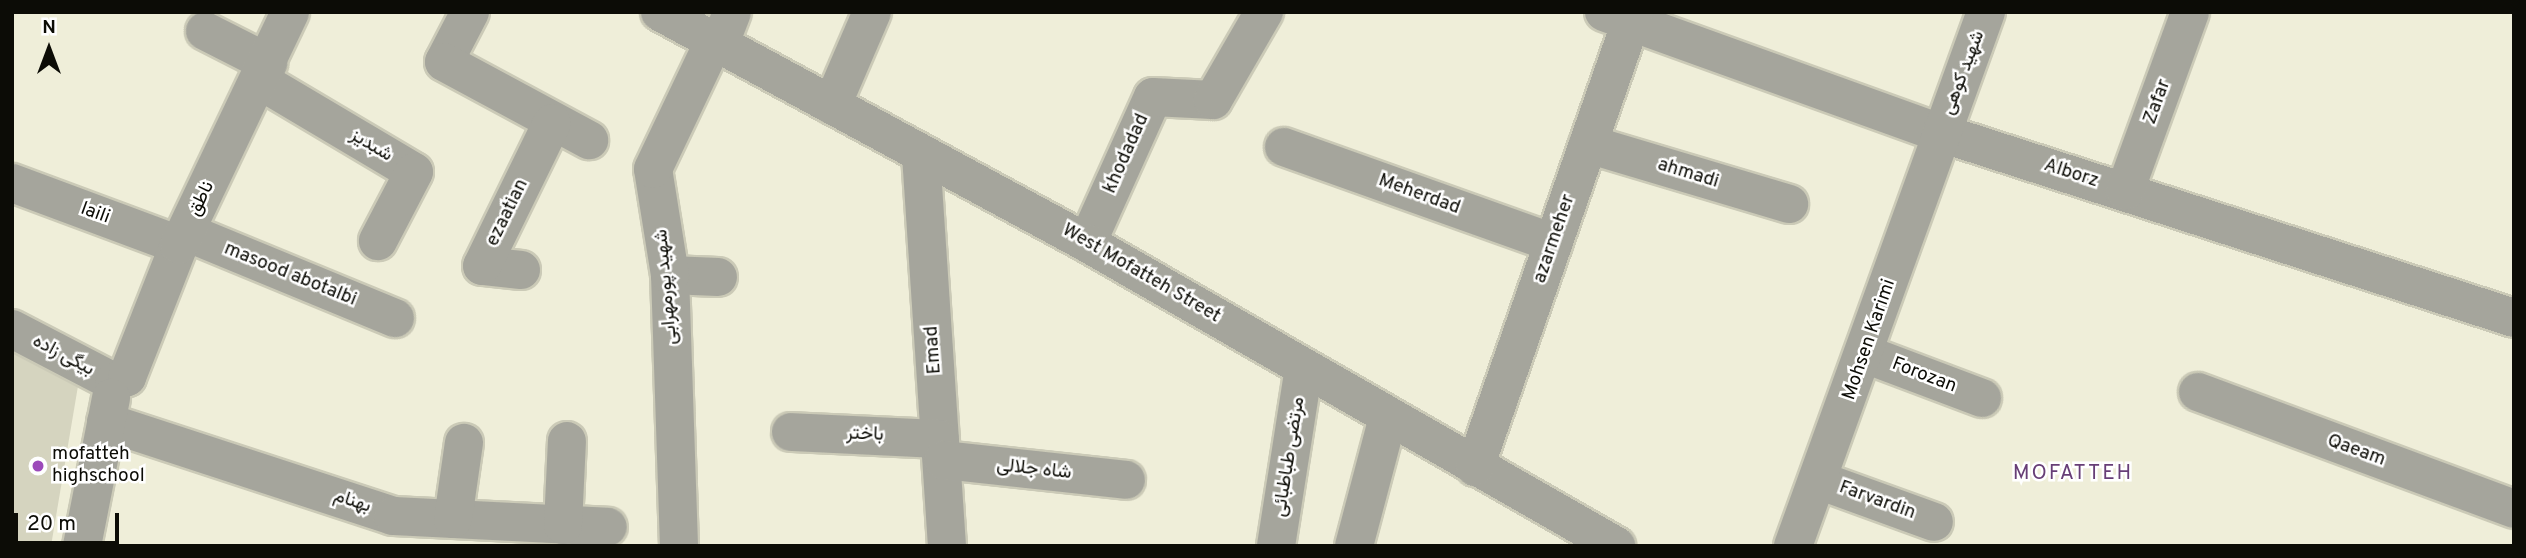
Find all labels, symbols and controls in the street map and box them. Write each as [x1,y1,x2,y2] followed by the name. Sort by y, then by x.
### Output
[14,14,84,84] north arrow
[42,16,56,40] text: N
[1938,28,1990,118] street label: شهید کوهی
[2139,76,2177,128] street label: Zafar
[1099,111,1155,197] street label: khodadad
[346,124,396,168] street label: شبدیز
[1655,154,1721,194] street label: ahmadi
[2041,154,2101,194] street label: Alborz
[1375,170,1463,220] street label: Meherdad
[482,176,534,250] street label: ezaatian
[184,178,220,220] street label: ناطق
[1529,192,1581,286] street label: azarmeher
[77,198,113,230] street label: laili
[1058,219,1224,329] street label: West Mofatteh Street
[651,228,683,346] street label: شهید پورمهرابی
[220,238,360,312] street label: masood abotalbi
[1839,277,1901,403] street label: Mohsen Karimi
[921,325,947,375] street label: Emad
[28,330,98,382] street label: بیگی زاده
[1888,353,1960,399] street label: Forozan
[1269,395,1311,519] street label: مرتضی طباطبائی
[846,423,884,447] street label: باختر
[2324,430,2388,472] street label: Qaeam
[52,444,145,488] place label: mofatteh highschool
[995,455,1073,485] street label: شاه جلالی
[30,458,46,474] marker: mofatteh highschool
[2014,461,2132,487] district label: MOFATTEH
[1836,477,1918,525] street label: Farvardin
[331,485,373,519] street label: بهنام
[18,498,122,542] scale bar
[27,511,76,538] text: 20 m

